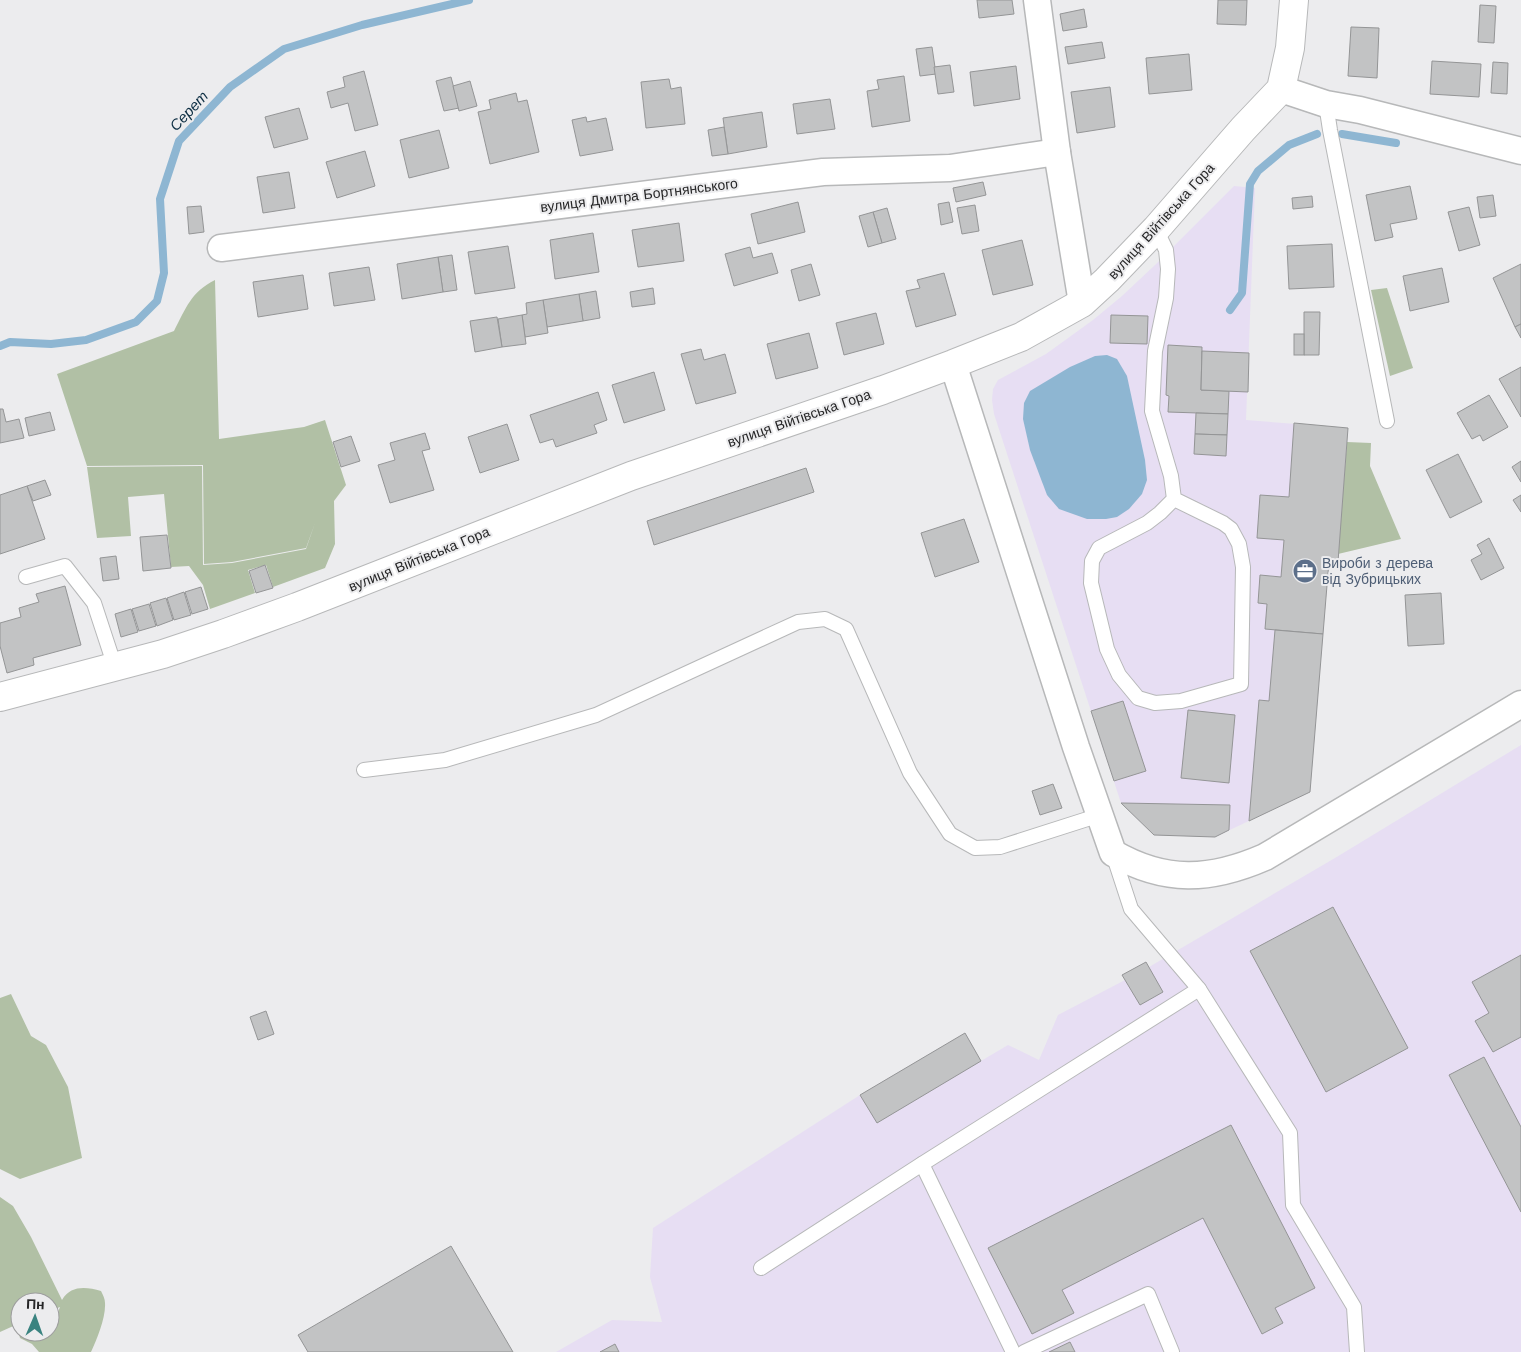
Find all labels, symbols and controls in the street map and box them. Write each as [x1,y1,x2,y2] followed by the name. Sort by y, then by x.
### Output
[166,87,212,135] water label: Серет
[1105,160,1217,282] street label: вулиця Війтівська Гора
[539,175,739,215] street label: вулиця Дмитра Бортнянського
[725,386,873,450] street label: вулиця Війтівська Гора
[346,523,492,595] street label: вулиця Війтівська Гора
[1322,555,1433,587] place label: Вироби з дерева від Зубрицьких
[1292,558,1318,584] office icon: Вироби з дерева від Зубрицьких
[10,1292,60,1342] north arrow
[26,1296,45,1312] text: Пн

